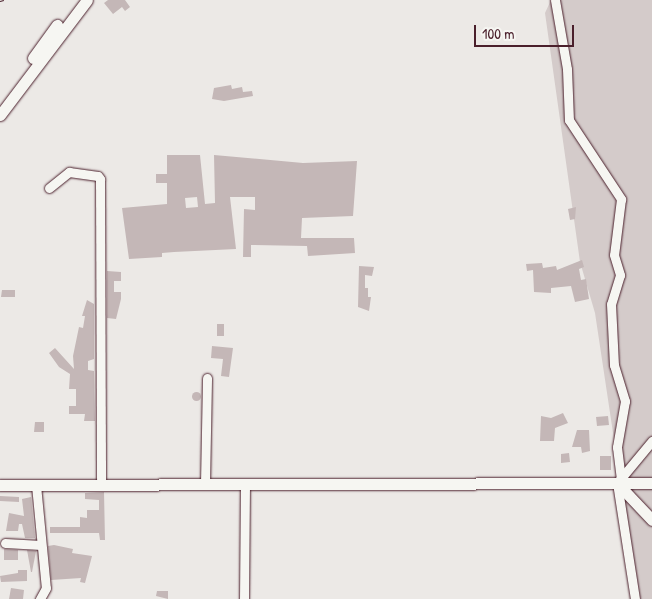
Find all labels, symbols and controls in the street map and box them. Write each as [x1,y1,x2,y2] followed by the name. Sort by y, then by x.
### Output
[477,15,577,47] scale bar
[482,23,515,44] text: 100 m

